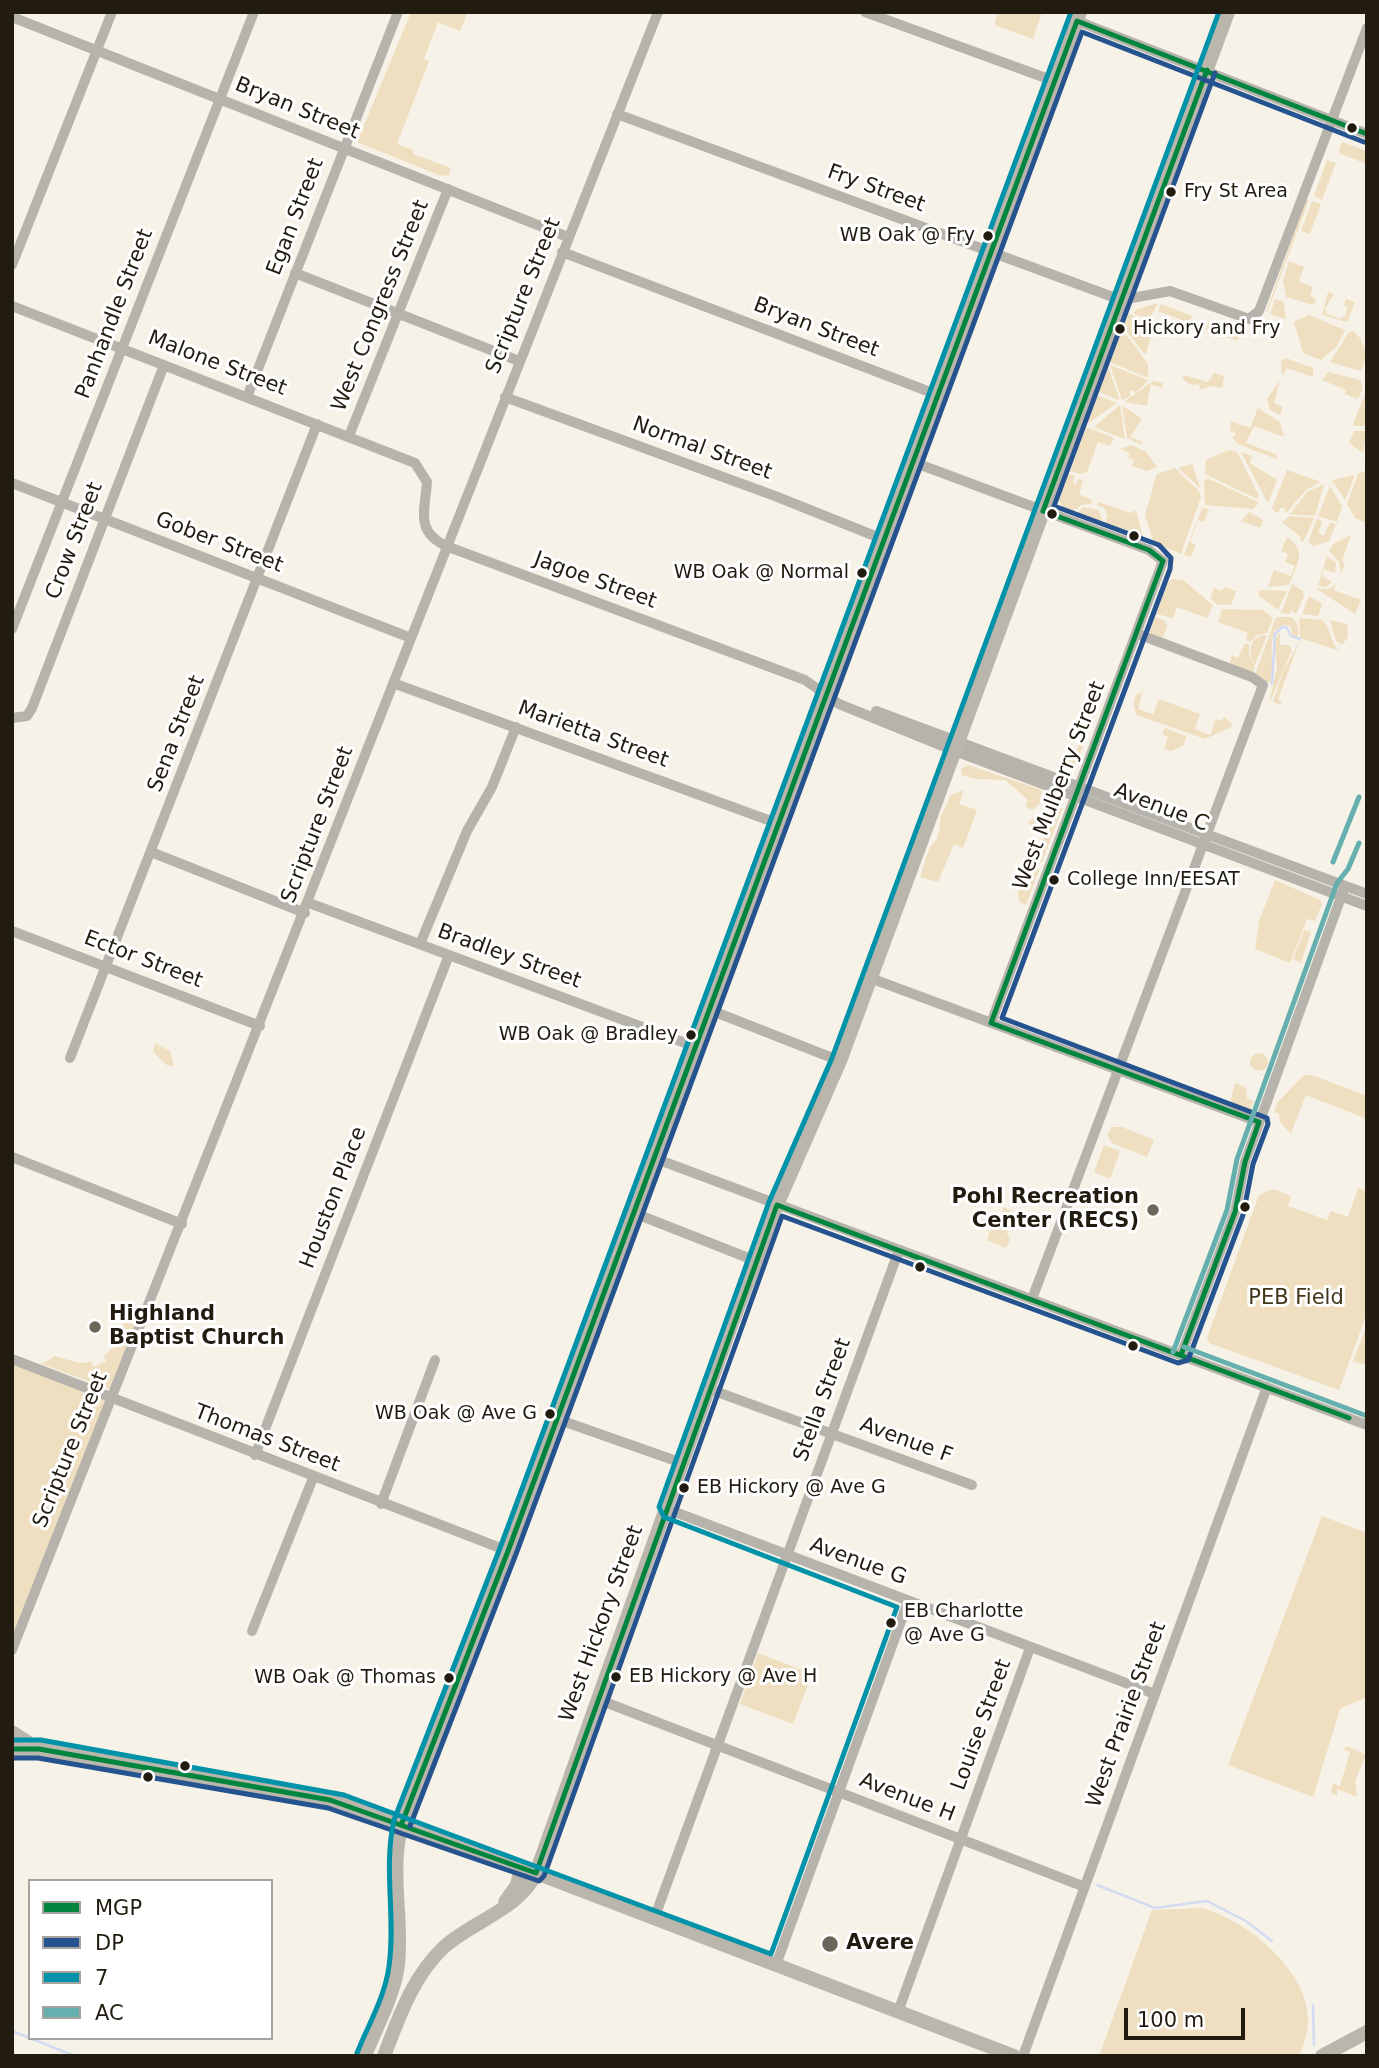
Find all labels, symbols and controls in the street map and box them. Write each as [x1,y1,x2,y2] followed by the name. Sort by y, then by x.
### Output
[231,73,363,145] street label: Bryan Street
[1345,121,1359,135] unlabelled marker
[262,155,330,279] street label: Egan Street
[824,160,928,218] street label: Fry Street
[1184,181,1288,203] place label: Fry St Area
[1164,185,1178,199] marker: Fry St Area
[327,197,435,415] street label: West Congress Street
[481,214,567,378] street label: Scripture Street
[71,225,159,403] street label: Panhandle Street
[840,225,975,247] place label: WB Oak @ Fry
[981,229,995,243] marker: WB Oak @ Fry
[750,293,882,363] street label: Bryan Street
[1133,318,1280,340] place label: Hickory and Fry
[1113,322,1127,336] marker: Hickory and Fry
[144,326,290,402] street label: Malone Street
[629,412,775,486] street label: Normal Street
[41,479,109,603] street label: Crow Street
[152,507,286,579] street label: Gober Street
[1045,507,1059,521] unlabelled marker
[1127,529,1141,543] unlabelled marker
[530,547,660,615] street label: Jagoe Street
[674,562,849,584] place label: WB Oak @ Normal
[855,566,869,580] marker: WB Oak @ Normal
[143,672,211,796] street label: Sena Street
[1009,678,1111,894] street label: West Mulberry Street
[514,696,672,774] street label: Marietta Street
[277,743,359,907] street label: Scripture Street
[1110,778,1212,838] street label: Avenue C
[1067,869,1240,891] place label: College Inn/EESAT
[1047,873,1061,887] marker: College Inn/EESAT
[434,919,584,995] street label: Bradley Street
[80,926,206,994] street label: Ector Street
[499,1024,678,1046] place label: WB Oak @ Bradley
[684,1028,698,1042] marker: WB Oak @ Bradley
[295,1124,373,1272] street label: Houston Place
[951,1185,1139,1235] place label: Pohl Recreation Center (RECS)
[1238,1200,1252,1214] unlabelled marker
[1145,1202,1161,1218] marker: Pohl Recreation Center (RECS)
[913,1260,927,1274] unlabelled marker
[1248,1286,1344,1312] park label: PEB Field
[109,1302,284,1352] place label: Highland Baptist Church
[87,1319,103,1335] marker: Highland Baptist Church
[789,1335,857,1465] street label: Stella Street
[1126,1339,1140,1353] unlabelled marker
[28,1368,114,1532] street label: Scripture Street
[191,1400,343,1478] street label: Thomas Street
[375,1403,537,1425] place label: WB Oak @ Ave G
[543,1407,557,1421] marker: WB Oak @ Ave G
[856,1413,956,1469] street label: Avenue F
[697,1477,886,1499] place label: EB Hickory @ Ave G
[677,1481,691,1495] marker: EB Hickory @ Ave G
[555,1522,649,1726] street label: West Hickory Street
[806,1533,910,1591] street label: Avenue G
[904,1601,1023,1645] place label: EB Charlotte @ Ave G
[884,1616,898,1630] marker: EB Charlotte @ Ave G
[1082,1619,1172,1811] street label: West Prairie Street
[947,1656,1017,1794] street label: Louise Street
[629,1666,817,1688] place label: EB Hickory @ Ave H
[254,1667,436,1689] place label: WB Oak @ Thomas
[609,1670,623,1684] marker: EB Hickory @ Ave H
[442,1671,456,1685] marker: WB Oak @ Thomas
[178,1759,192,1773] unlabelled marker
[856,1768,958,1828] street label: Avenue H
[141,1770,155,1784] unlabelled marker
[28,1879,273,2040] legend
[95,1896,142,1920] text: MGP
[95,1931,124,1955] text: DP
[846,1931,914,1957] place label: Avere
[820,1934,840,1954] marker: Avere
[95,1966,108,1990] text: 7
[1127,1994,1248,2038] scale bar
[95,2001,124,2025] text: AC
[1137,2008,1204,2032] text: 100 m

